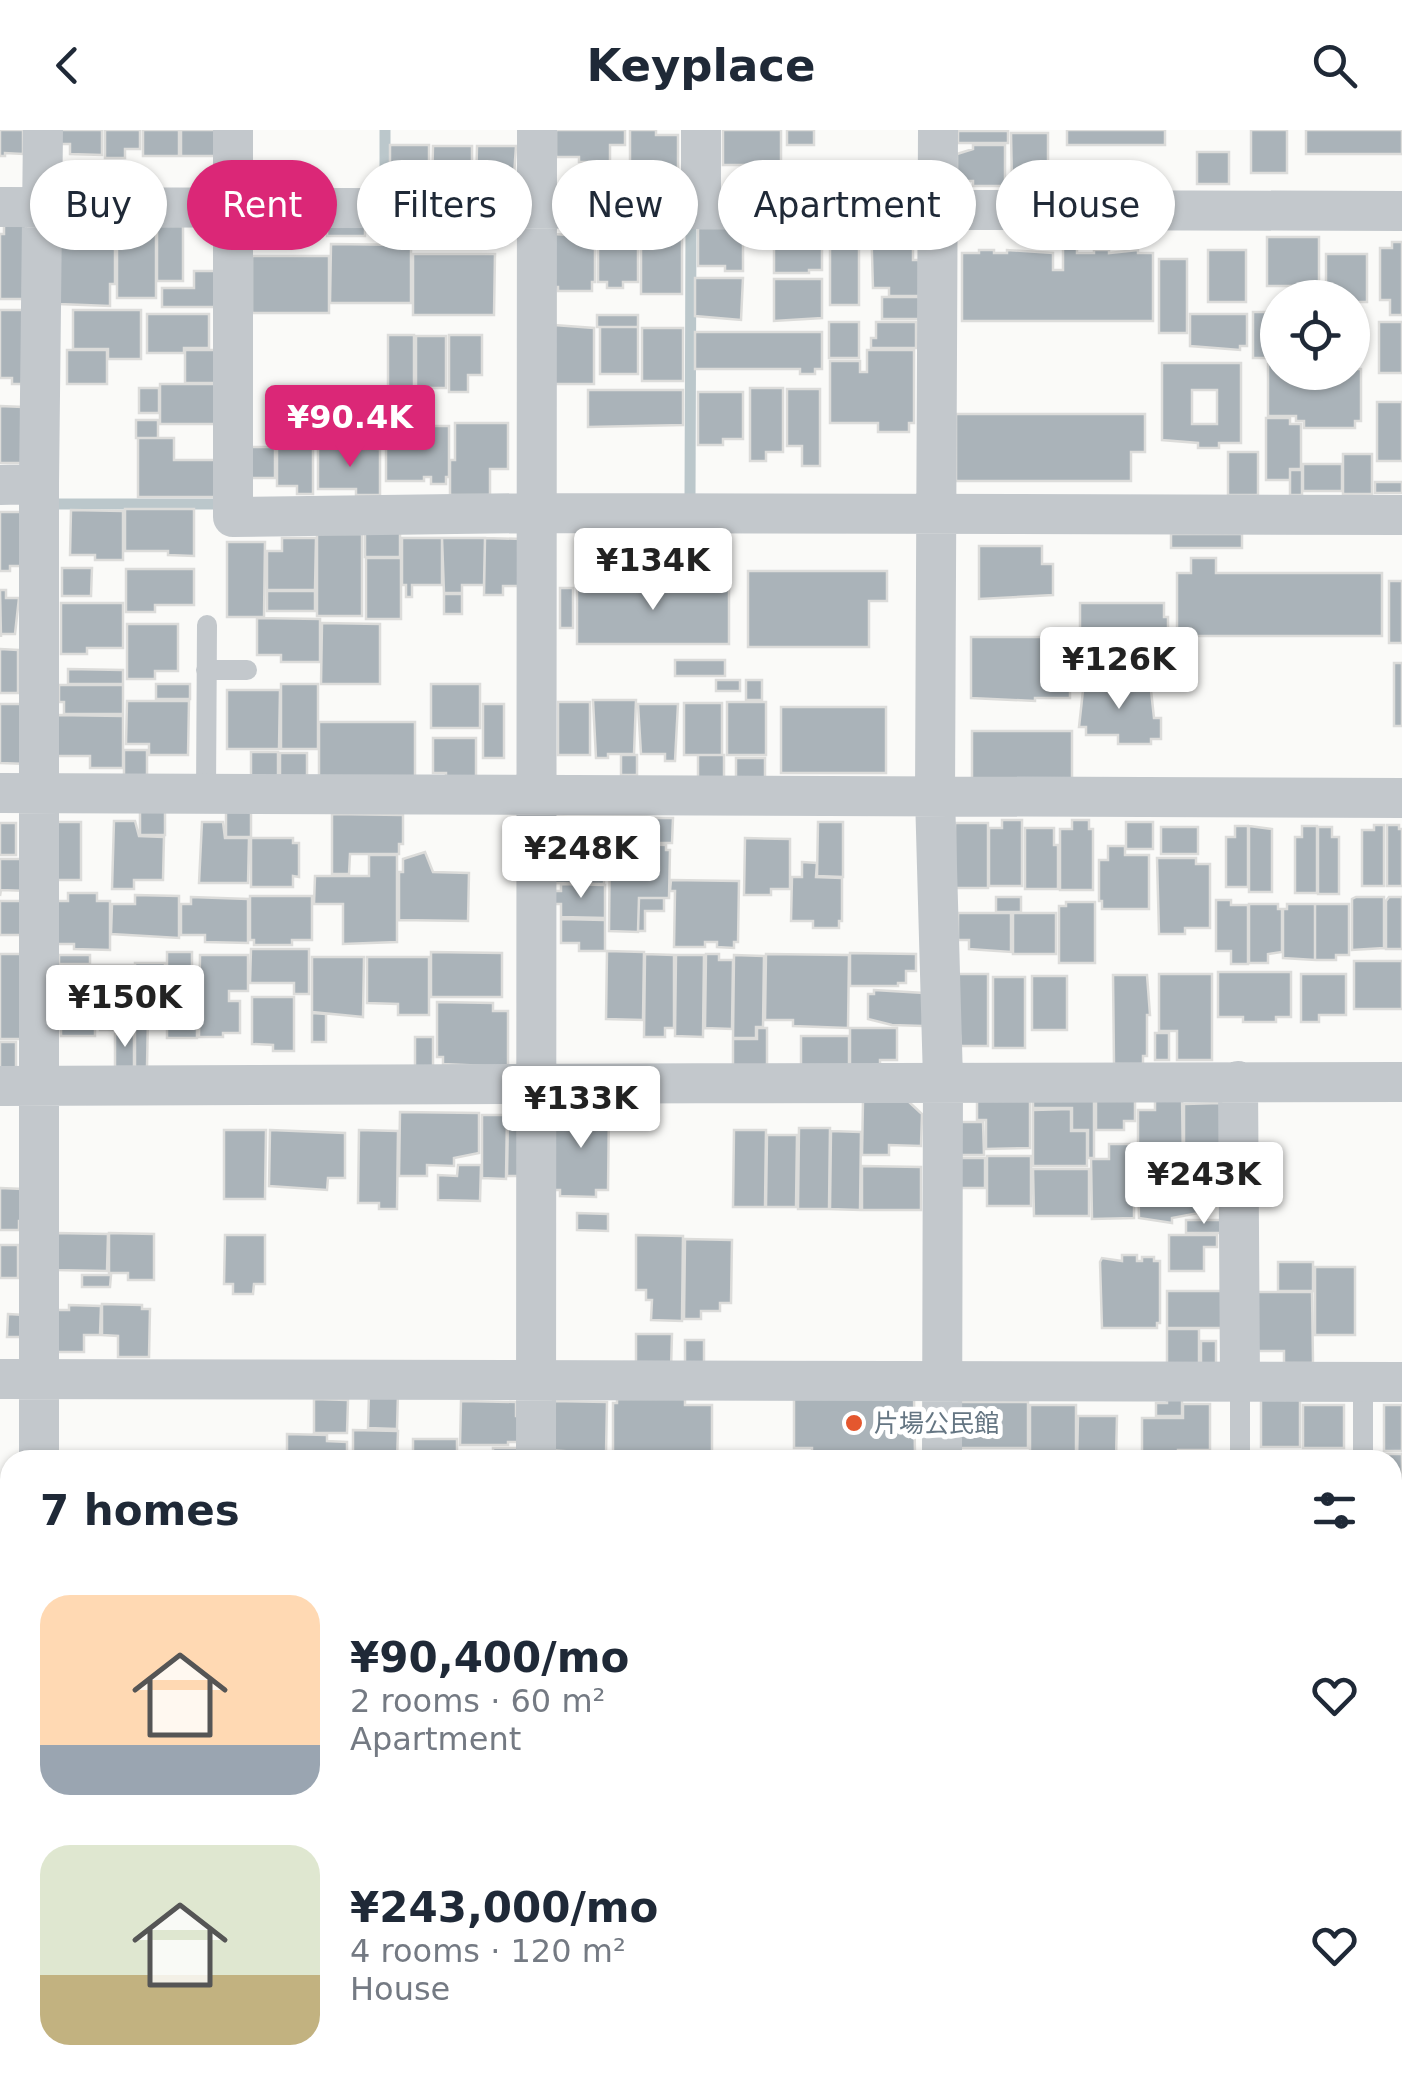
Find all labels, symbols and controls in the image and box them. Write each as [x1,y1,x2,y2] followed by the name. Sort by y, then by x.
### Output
[40,38,95,93] icon: back
[1307,38,1362,93] icon: search
[586,39,816,92] text: Keyplace
[30,160,167,250] chip: Buy
[187,160,337,250] chip: Rent
[357,160,532,250] chip: Filters
[552,160,698,250] chip: New
[718,160,976,250] chip: Apartment
[996,160,1175,250] chip: House
[1260,280,1370,390] map controls
[1260,280,1370,390] button: locate
[269,385,431,470] pin: ¥90.4K
[287,398,413,436] text: ¥90.4K
[583,528,723,613] pin: ¥134K
[596,541,710,579] text: ¥134K
[1049,627,1189,712] pin: ¥126K
[1062,640,1176,678] text: ¥126K
[511,816,651,901] pin: ¥248K
[524,829,638,867] text: ¥248K
[55,965,195,1050] pin: ¥150K
[68,978,182,1016] text: ¥150K
[511,1066,651,1151] pin: ¥133K
[524,1079,638,1117] text: ¥133K
[1134,1142,1274,1227] pin: ¥243K
[1147,1155,1261,1193] text: ¥243K
[874,1409,999,1438] place label: 片場公民館
[843,1412,865,1434] marker: 片場公民館
[1307,1483,1362,1538] icon: filters
[40,1486,240,1535] text: 7 homes
[350,1633,629,1682] text: ¥90,400/mo
[120,1635,240,1755] icon: home
[1307,1668,1362,1723] icon: heart
[350,1682,605,1720] text: 2 rooms · 60 m²
[350,1720,521,1758] text: Apartment
[350,1883,658,1932] text: ¥243,000/mo
[120,1885,240,2005] icon: home
[1307,1918,1362,1973] icon: heart
[350,1932,626,1970] text: 4 rooms · 120 m²
[350,1970,450,2008] text: House

